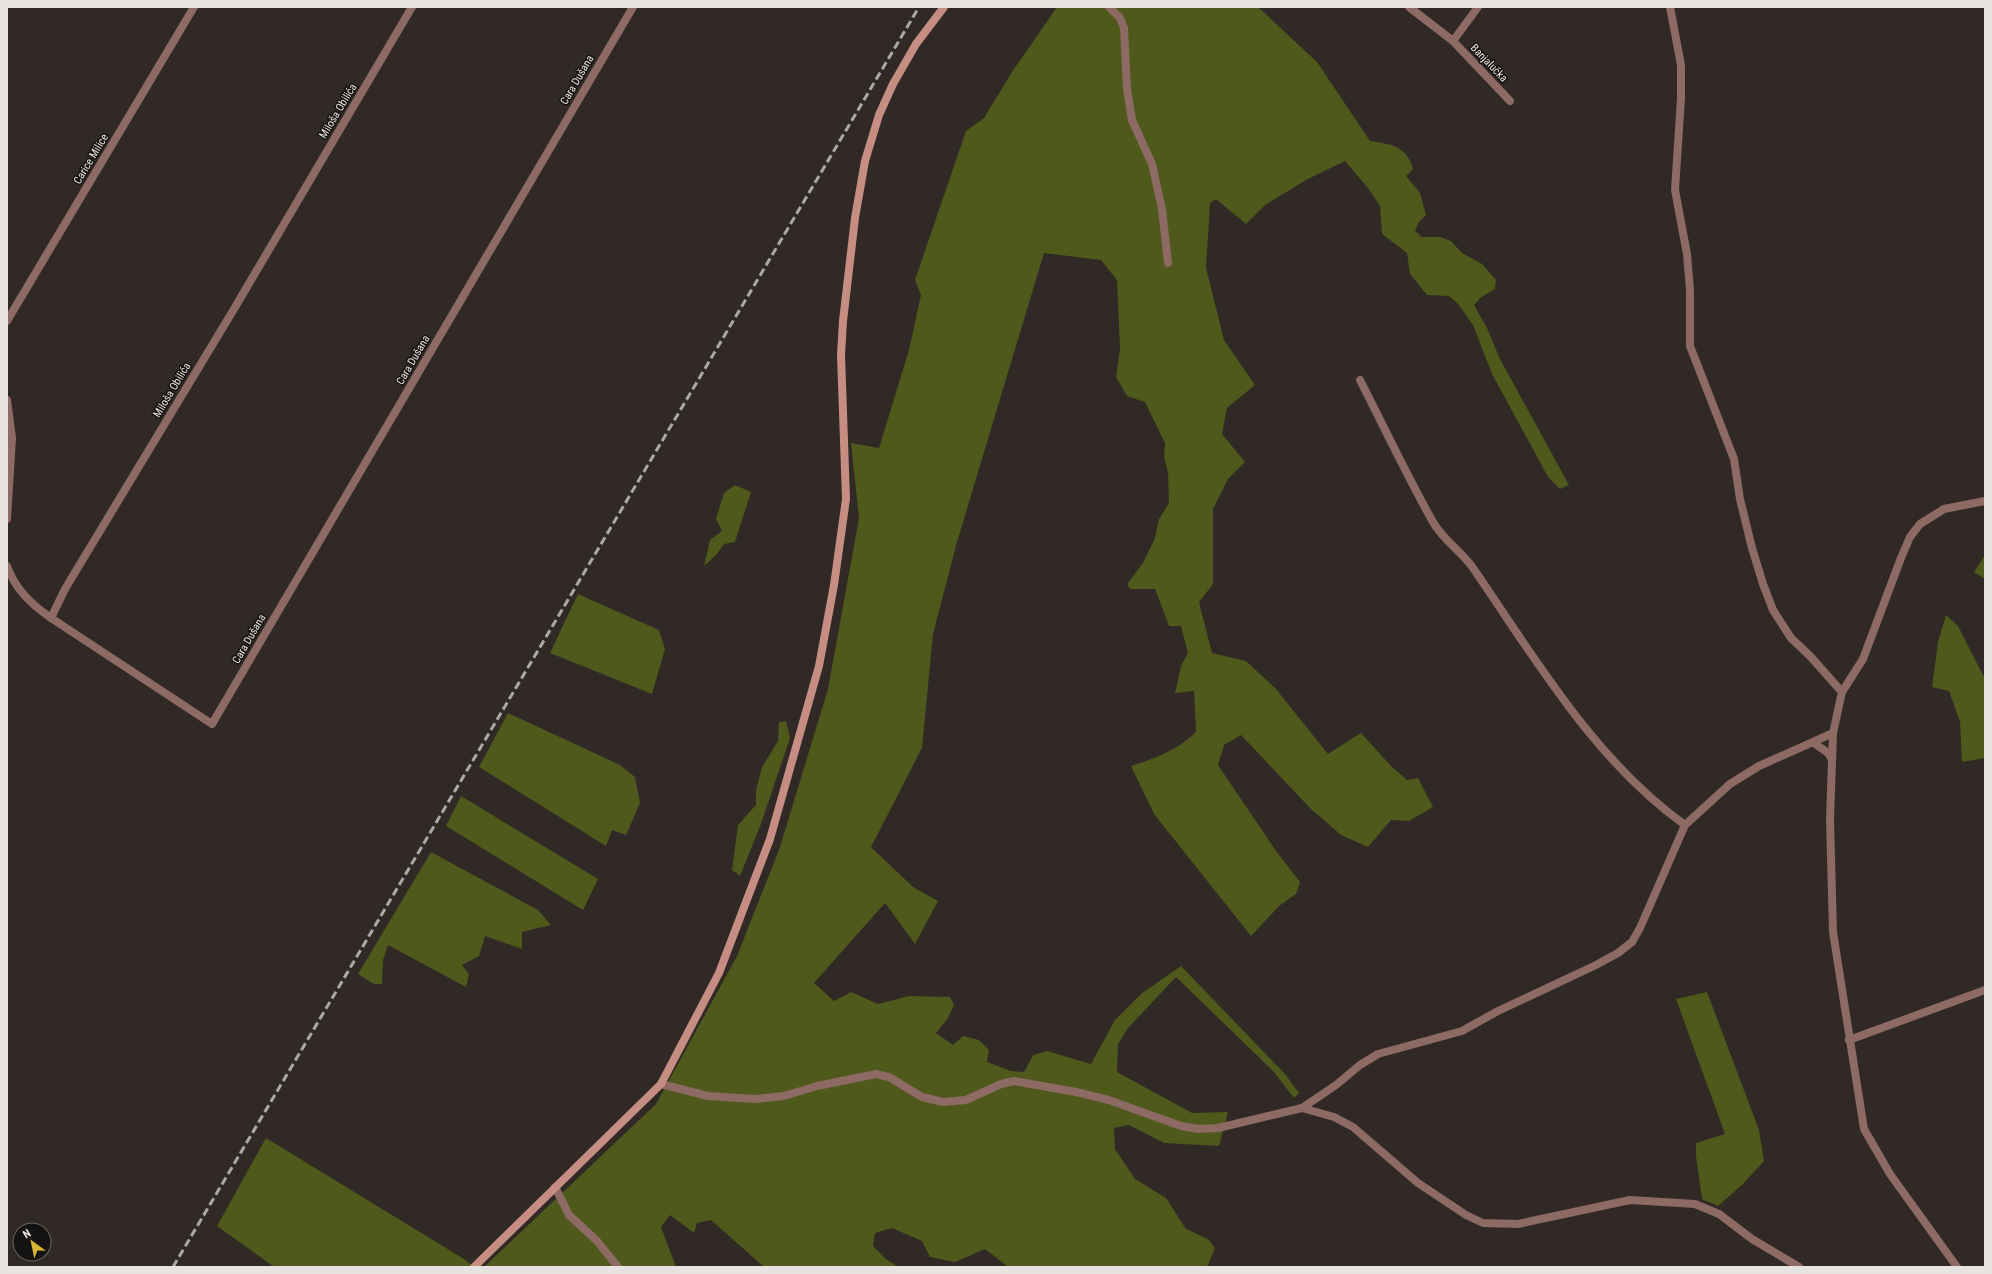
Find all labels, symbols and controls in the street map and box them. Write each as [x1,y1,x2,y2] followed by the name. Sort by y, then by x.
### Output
[1468,41,1510,85] street label: Banjalučka
[558,53,596,107] street label: Cara Dušana
[317,81,359,141] street label: Miloša Obilića
[71,132,111,186] street label: Carice Milice
[394,333,432,387] street label: Cara Dušana
[151,360,193,420] street label: Miloša Obilića
[230,612,268,666] street label: Cara Dušana
[12,1222,52,1262] north arrow
[20,1227,33,1241] text: N

